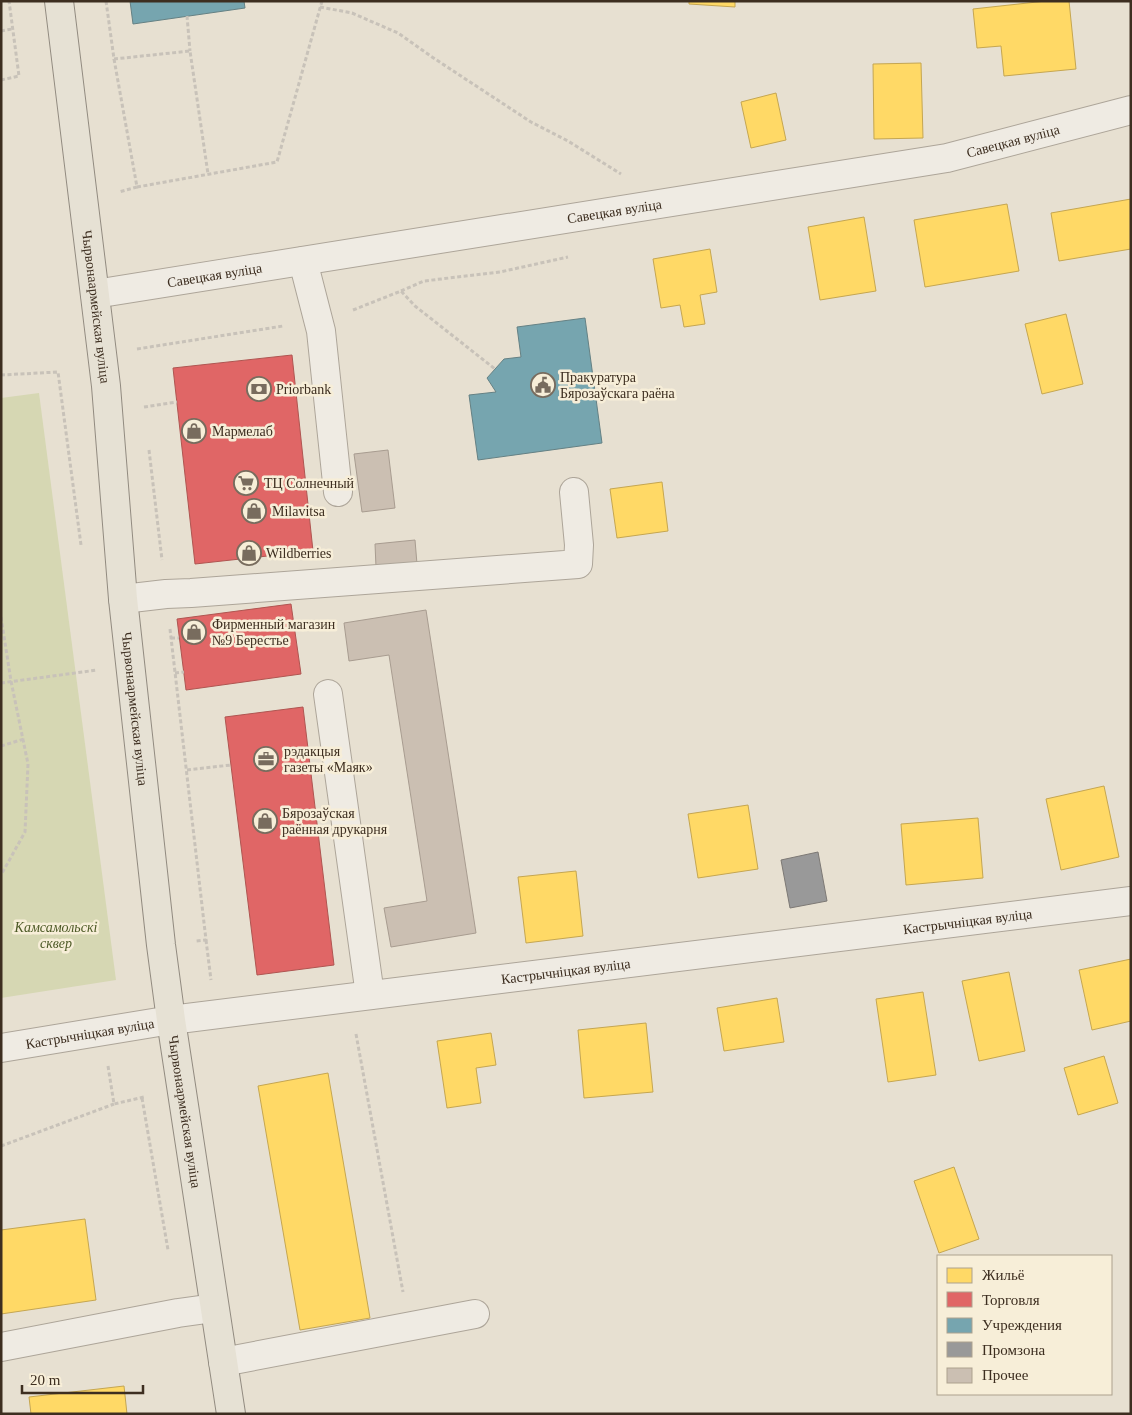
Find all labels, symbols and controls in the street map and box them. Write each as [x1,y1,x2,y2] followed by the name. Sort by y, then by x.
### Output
[965,122,1062,161] street label: Савецкая вуліца
[566,197,664,227] street label: Савецкая вуліца
[79,229,113,385] street label: Чырвонаармейская вуліца
[166,260,264,290] street label: Савецкая вуліца
[560,370,676,401] place label: Пракуратура Бярозаўскага раёна
[530,372,556,398] public building icon: Пракуратура Бярозаўскага раёна
[246,376,272,402] bank icon: Priorbank
[276,382,331,397] place label: Priorbank
[181,418,207,444] shop icon: Мармелаб
[212,424,273,439] place label: Мармелаб
[233,470,259,496] supermarket icon: ТЦ Солнечный
[264,476,355,491] place label: ТЦ Солнечный
[241,498,267,524] shop icon: Milavitsa
[272,504,326,519] place label: Milavitsa
[236,540,262,566] shop icon: Wildberries
[266,546,332,561] place label: Wildberries
[212,617,336,648] place label: Фирменный магазин №9 Берестье
[181,619,207,645] shop icon: Фирменный магазин №9 Берестье
[119,631,151,787] street label: Чырвонаармейская вуліца
[284,744,373,775] place label: рэдакцыя газеты «Маяк»
[253,746,279,772] office icon: рэдакцыя газеты «Маяк»
[282,806,388,837] place label: Бярозаўская раённая друкарня
[252,808,278,834] shop icon: Бярозаўская раённая друкарня
[902,906,1034,937] street label: Кастрычніцкая вуліца
[14,920,98,951] park label: Камсамольскі сквер
[500,956,632,987] street label: Кастрычніцкая вуліца
[24,1016,156,1052] street label: Кастрычніцкая вуліца
[165,1034,204,1190] street label: Чырвонаармейская вуліца
[937,1255,1112,1395] legend
[982,1267,1025,1283] text: Жильё
[982,1292,1040,1308] text: Торговля
[982,1317,1062,1333] text: Учреждения
[982,1342,1045,1358] text: Промзона
[22,1362,144,1394] scale bar
[982,1367,1029,1383] text: Прочее
[30,1372,61,1388] text: 20 m

